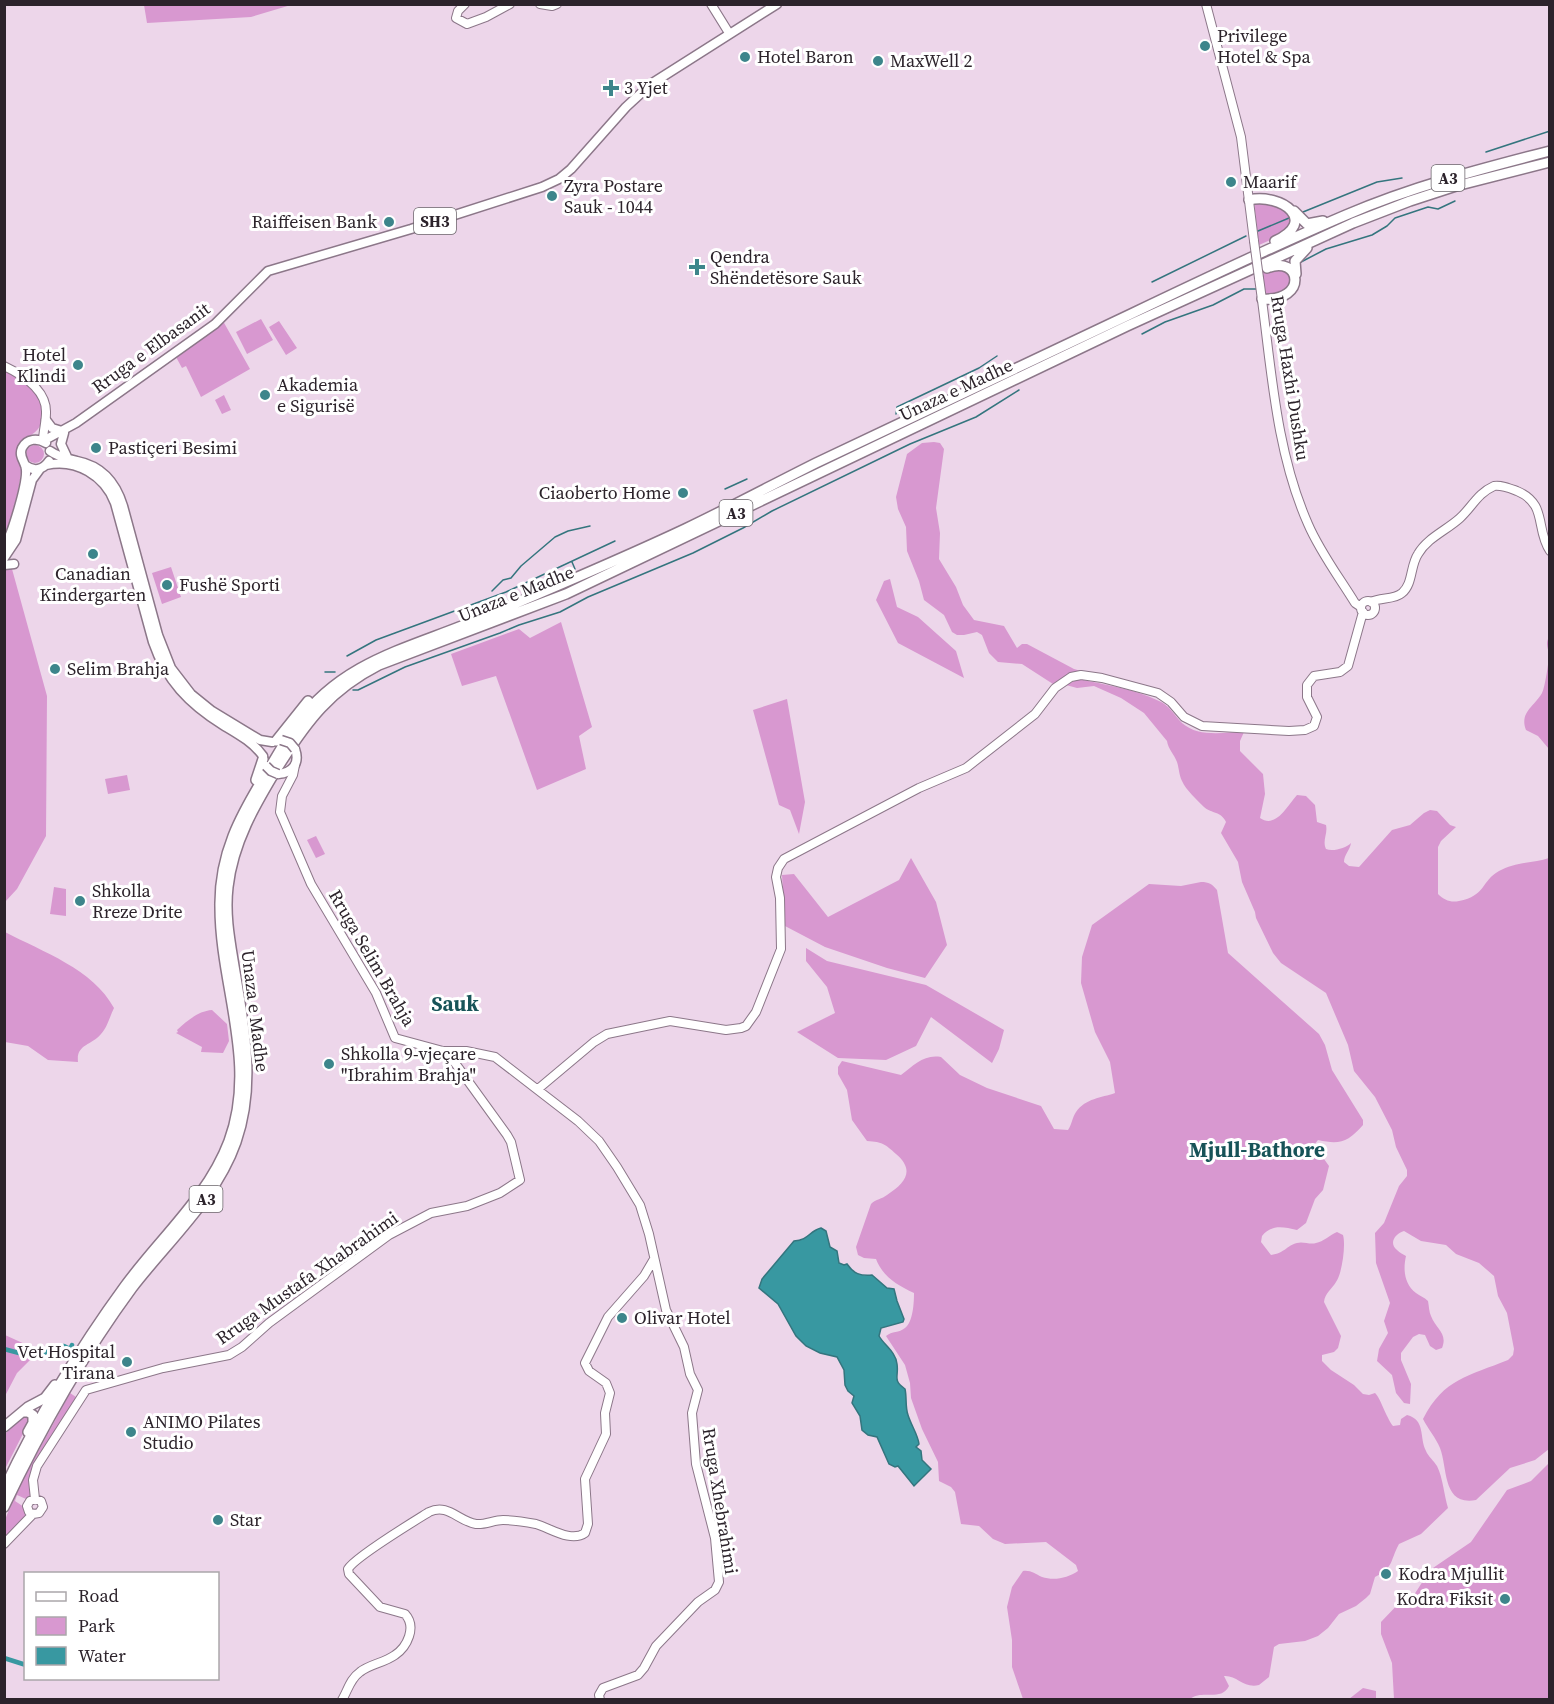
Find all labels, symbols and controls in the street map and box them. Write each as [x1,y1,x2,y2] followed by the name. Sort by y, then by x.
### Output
[1217,23,1312,69] place label: Privilege Hotel & Spa
[1198,39,1212,53] marker: Privilege Hotel & Spa
[757,44,854,69] place label: Hotel Baron
[890,48,973,73] place label: MaxWell 2
[738,50,752,64] marker: Hotel Baron
[871,54,885,68] marker: MaxWell 2
[624,75,668,100] place label: 3 Yjet
[602,79,620,97] marker: 3 Yjet
[1432,165,1464,191] road number: A3
[1243,169,1298,194] place label: Maarif
[564,173,663,219] place label: Zyra Postare Sauk - 1044
[1224,175,1238,189] marker: Maarif
[545,189,559,203] marker: Zyra Postare Sauk - 1044
[414,208,456,234] road number: SH3
[251,209,377,234] place label: Raiffeisen Bank
[382,215,396,229] marker: Raiffeisen Bank
[710,244,862,290] place label: Qendra Shëndetësore Sauk
[688,258,706,276] marker: Qendra Shëndetësore Sauk
[1265,294,1316,462] street label: Rruga Haxhi Dushku
[87,296,215,399] street label: Rruga e Elbasanit
[17,342,66,388] place label: Hotel Klindi
[895,352,1017,427] street label: Unaza e Madhe
[71,358,85,372] marker: Hotel Klindi
[277,372,359,418] place label: Akademia e Sigurisë
[258,388,272,402] marker: Akademia e Sigurisë
[108,435,237,460] place label: Pastiçeri Besimi
[89,441,103,455] marker: Pastiçeri Besimi
[539,480,671,505] place label: Ciaoberto Home
[676,486,690,500] marker: Ciaoberto Home
[720,500,752,526] road number: A3
[86,547,100,561] marker: Canadian Kindergarten
[454,559,577,628] street label: Unaza e Madhe
[39,561,147,607] place label: Canadian Kindergarten
[179,572,280,597] place label: Fushë Sporti
[160,578,174,592] marker: Fushë Sporti
[67,656,170,681] place label: Selim Brahja
[48,662,62,676] marker: Selim Brahja
[92,878,183,924] place label: Shkolla Rreze Drite
[323,885,422,1031] street label: Rruga Selim Brahja
[73,894,87,908] marker: Shkolla Rreze Drite
[236,948,275,1073] street label: Unaza e Madhe
[431,989,479,1018] district label: Sauk
[341,1041,476,1087] place label: Shkolla 9-vjeçare "Ibrahim Brahja"
[322,1057,336,1071] marker: Shkolla 9-vjeçare "Ibrahim Brahja"
[1189,1135,1325,1164] district label: Mjull-Bathore
[190,1186,222,1212] road number: A3
[211,1205,403,1350] street label: Rruga Mustafa Xhabrahimi
[634,1305,731,1330] place label: Olivar Hotel
[615,1311,629,1325] marker: Olivar Hotel
[17,1339,116,1385] place label: Vet Hospital Tirana
[120,1355,134,1369] marker: Vet Hospital Tirana
[143,1409,261,1455] place label: ANIMO Pilates Studio
[124,1425,138,1439] marker: ANIMO Pilates Studio
[697,1426,744,1576] street label: Rruga Xhebrahimi
[230,1507,262,1532] place label: Star
[211,1513,225,1527] marker: Star
[1398,1561,1504,1586] place label: Kodra Mjullit
[1379,1567,1393,1581] marker: Kodra Mjullit
[24,1572,219,1680] legend
[78,1583,119,1608] text: Road
[1396,1586,1493,1611] place label: Kodra Fiksit
[1498,1592,1512,1606] marker: Kodra Fiksit
[78,1613,115,1638] text: Park
[78,1643,126,1668] text: Water

